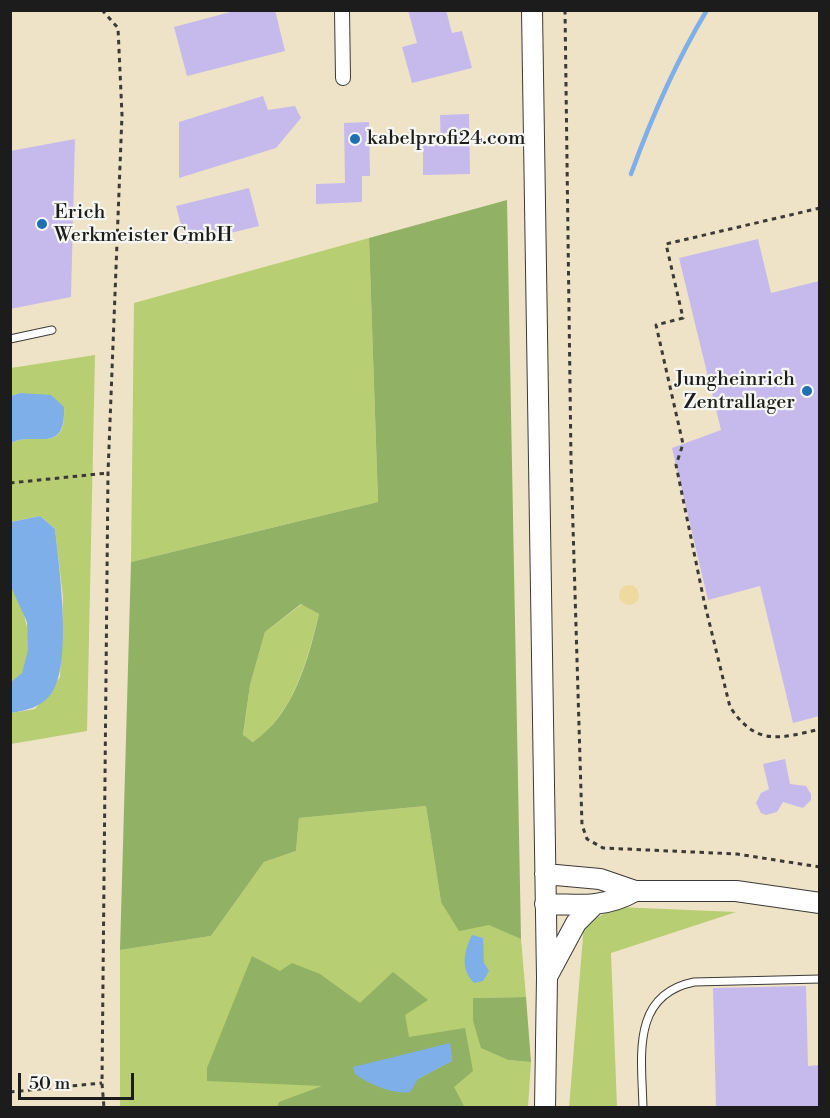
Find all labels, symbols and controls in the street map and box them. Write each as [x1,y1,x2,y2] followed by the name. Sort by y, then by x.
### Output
[367,127,526,151] place label: kabelprofi24.com
[348,132,362,146] marker: kabelprofi24.com
[54,201,232,248] place label: Erich Werkmeister GmbH
[35,217,49,231] marker: Erich Werkmeister GmbH
[675,368,795,415] place label: Jungheinrich Zentrallager
[800,384,814,398] marker: Jungheinrich Zentrallager
[21,1061,136,1099] scale bar
[29,1072,70,1095] text: 50 m

